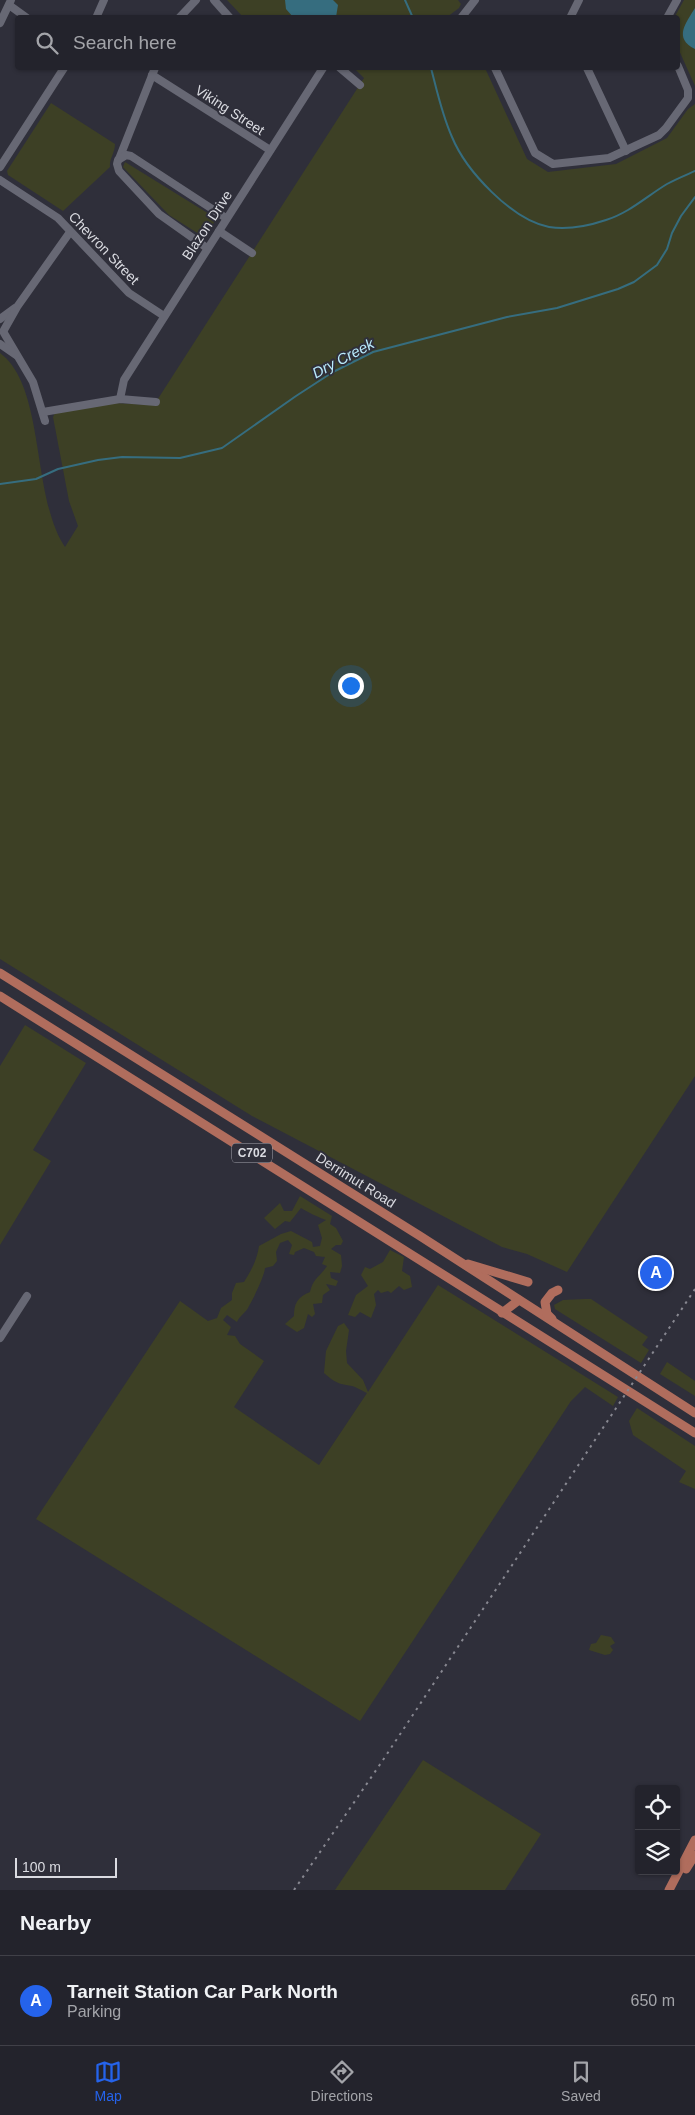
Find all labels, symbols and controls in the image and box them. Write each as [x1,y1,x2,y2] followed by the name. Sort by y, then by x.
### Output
[15,15,680,70] search box
[33,29,61,57] icon: search
[73,32,177,53] text: Search here
[192,82,268,138] street label: Viking Street
[179,187,235,263] street label: Blazon Drive
[66,209,143,287] street label: Chevron Street
[309,334,378,381] water label: Dry Creek
[338,673,364,699] your location
[232,1144,272,1162] road number: C702
[313,1149,399,1211] street label: Derrimut Road
[640,1254,672,1292] pin: A
[635,1785,680,1875] map controls
[635,1785,680,1830] button: locate
[635,1830,680,1875] button: layers
[15,1855,118,1878] scale bar
[22,1859,61,1875] text: 100 m
[20,1911,91,1934] text: Nearby
[67,1981,338,2002] text: Tarneit Station Car Park North
[30,1992,42,2009] text: A
[631,1992,675,2009] text: 650 m
[67,2003,121,2020] text: Parking
[94,2058,122,2104] tab: Map
[311,2058,373,2104] tab: Directions
[561,2058,601,2104] tab: Saved

